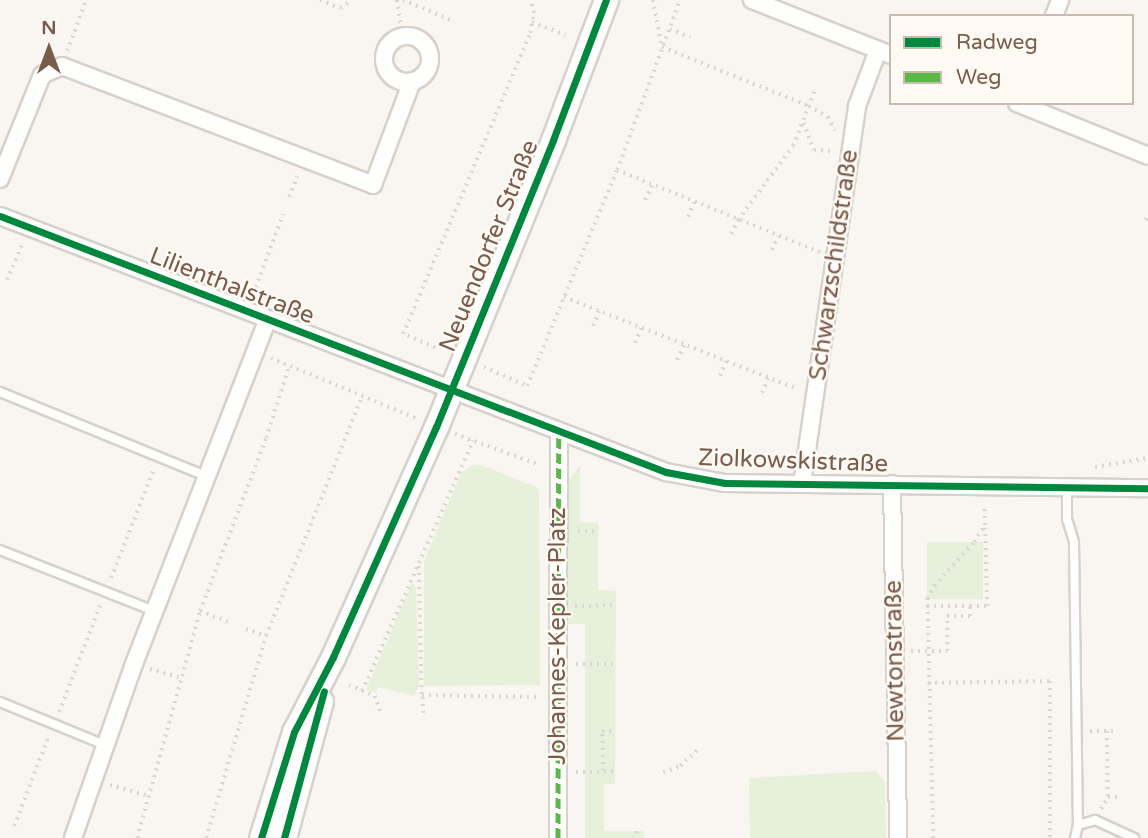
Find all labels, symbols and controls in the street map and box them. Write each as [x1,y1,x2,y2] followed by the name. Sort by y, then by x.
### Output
[14,14,84,84] north arrow
[889,14,1134,105] legend
[41,17,57,39] text: N
[956,30,1038,55] text: Radweg
[956,65,1001,90] text: Weg
[433,136,545,356] street label: Neuendorfer Straße
[804,148,864,382] street label: Schwarzschildstraße
[145,241,319,331] street label: Lilienthalstraße
[697,443,889,479] street label: Ziolkowskistraße
[544,507,572,765] street label: Johannes-Kepler-Platz
[879,580,911,742] street label: Newtonstraße

